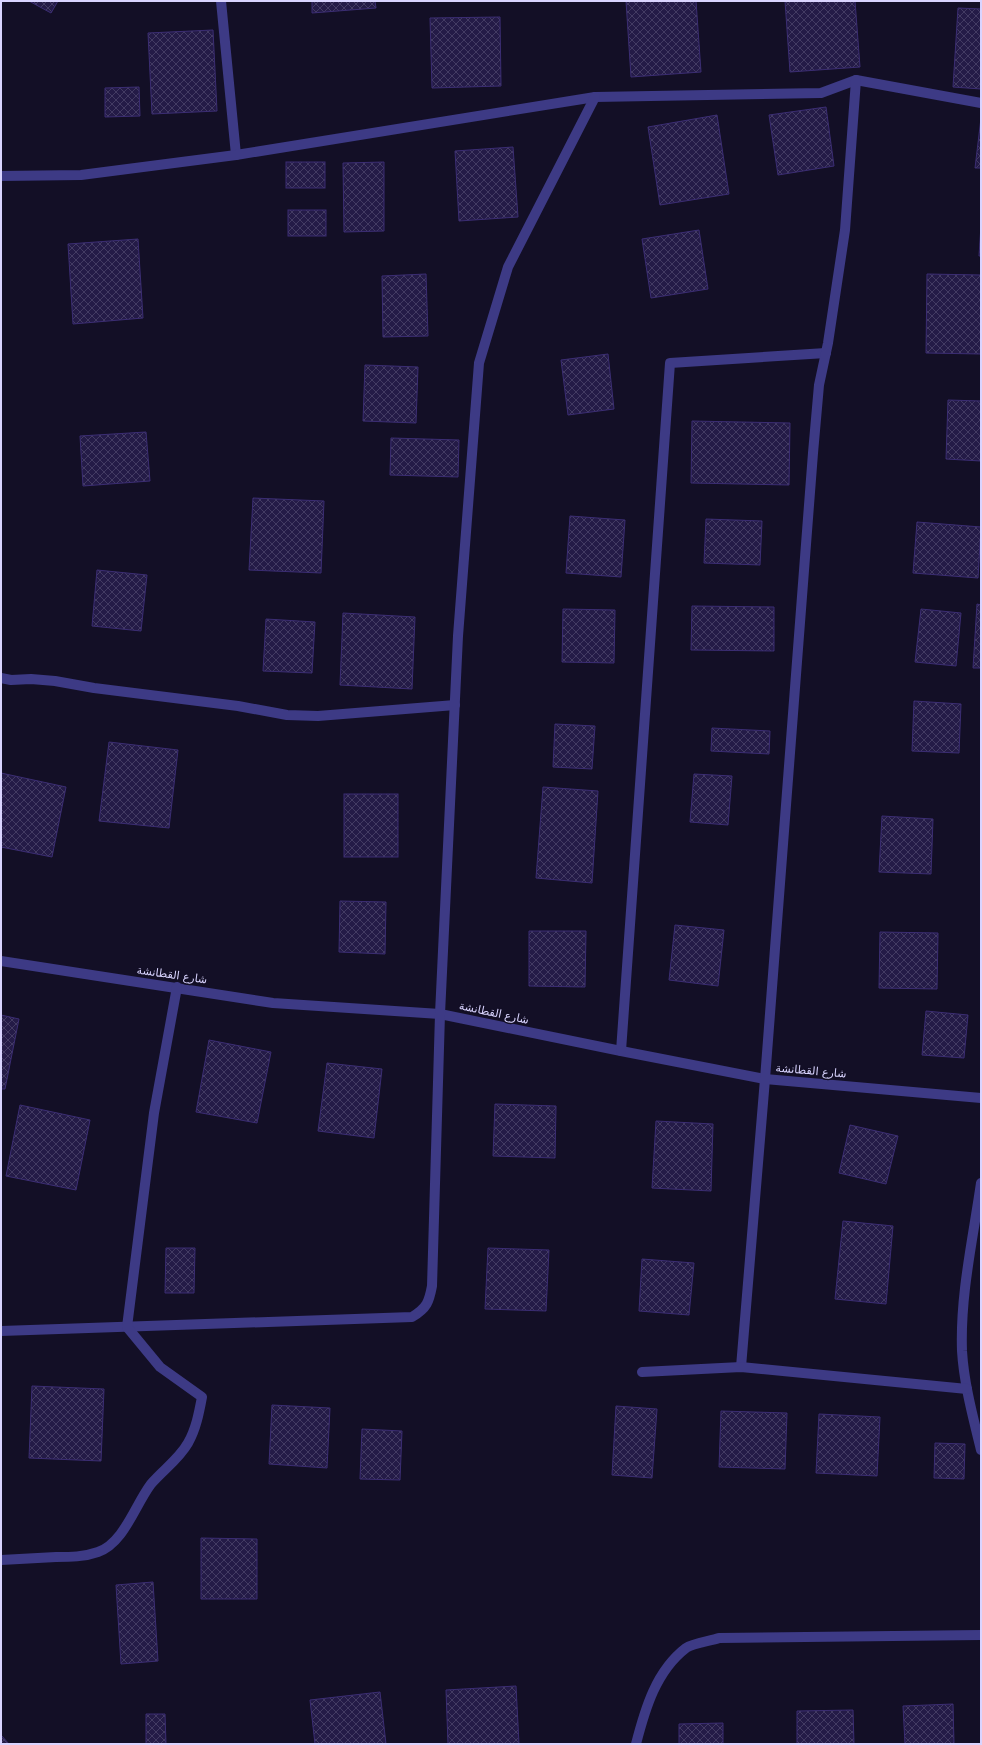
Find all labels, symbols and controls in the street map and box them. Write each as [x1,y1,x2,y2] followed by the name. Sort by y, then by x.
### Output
[136,964,208,986] street label: شارع القطانشة
[458,999,530,1027] street label: شارع القطانشة
[775,1061,847,1081] street label: شارع القطانشة

